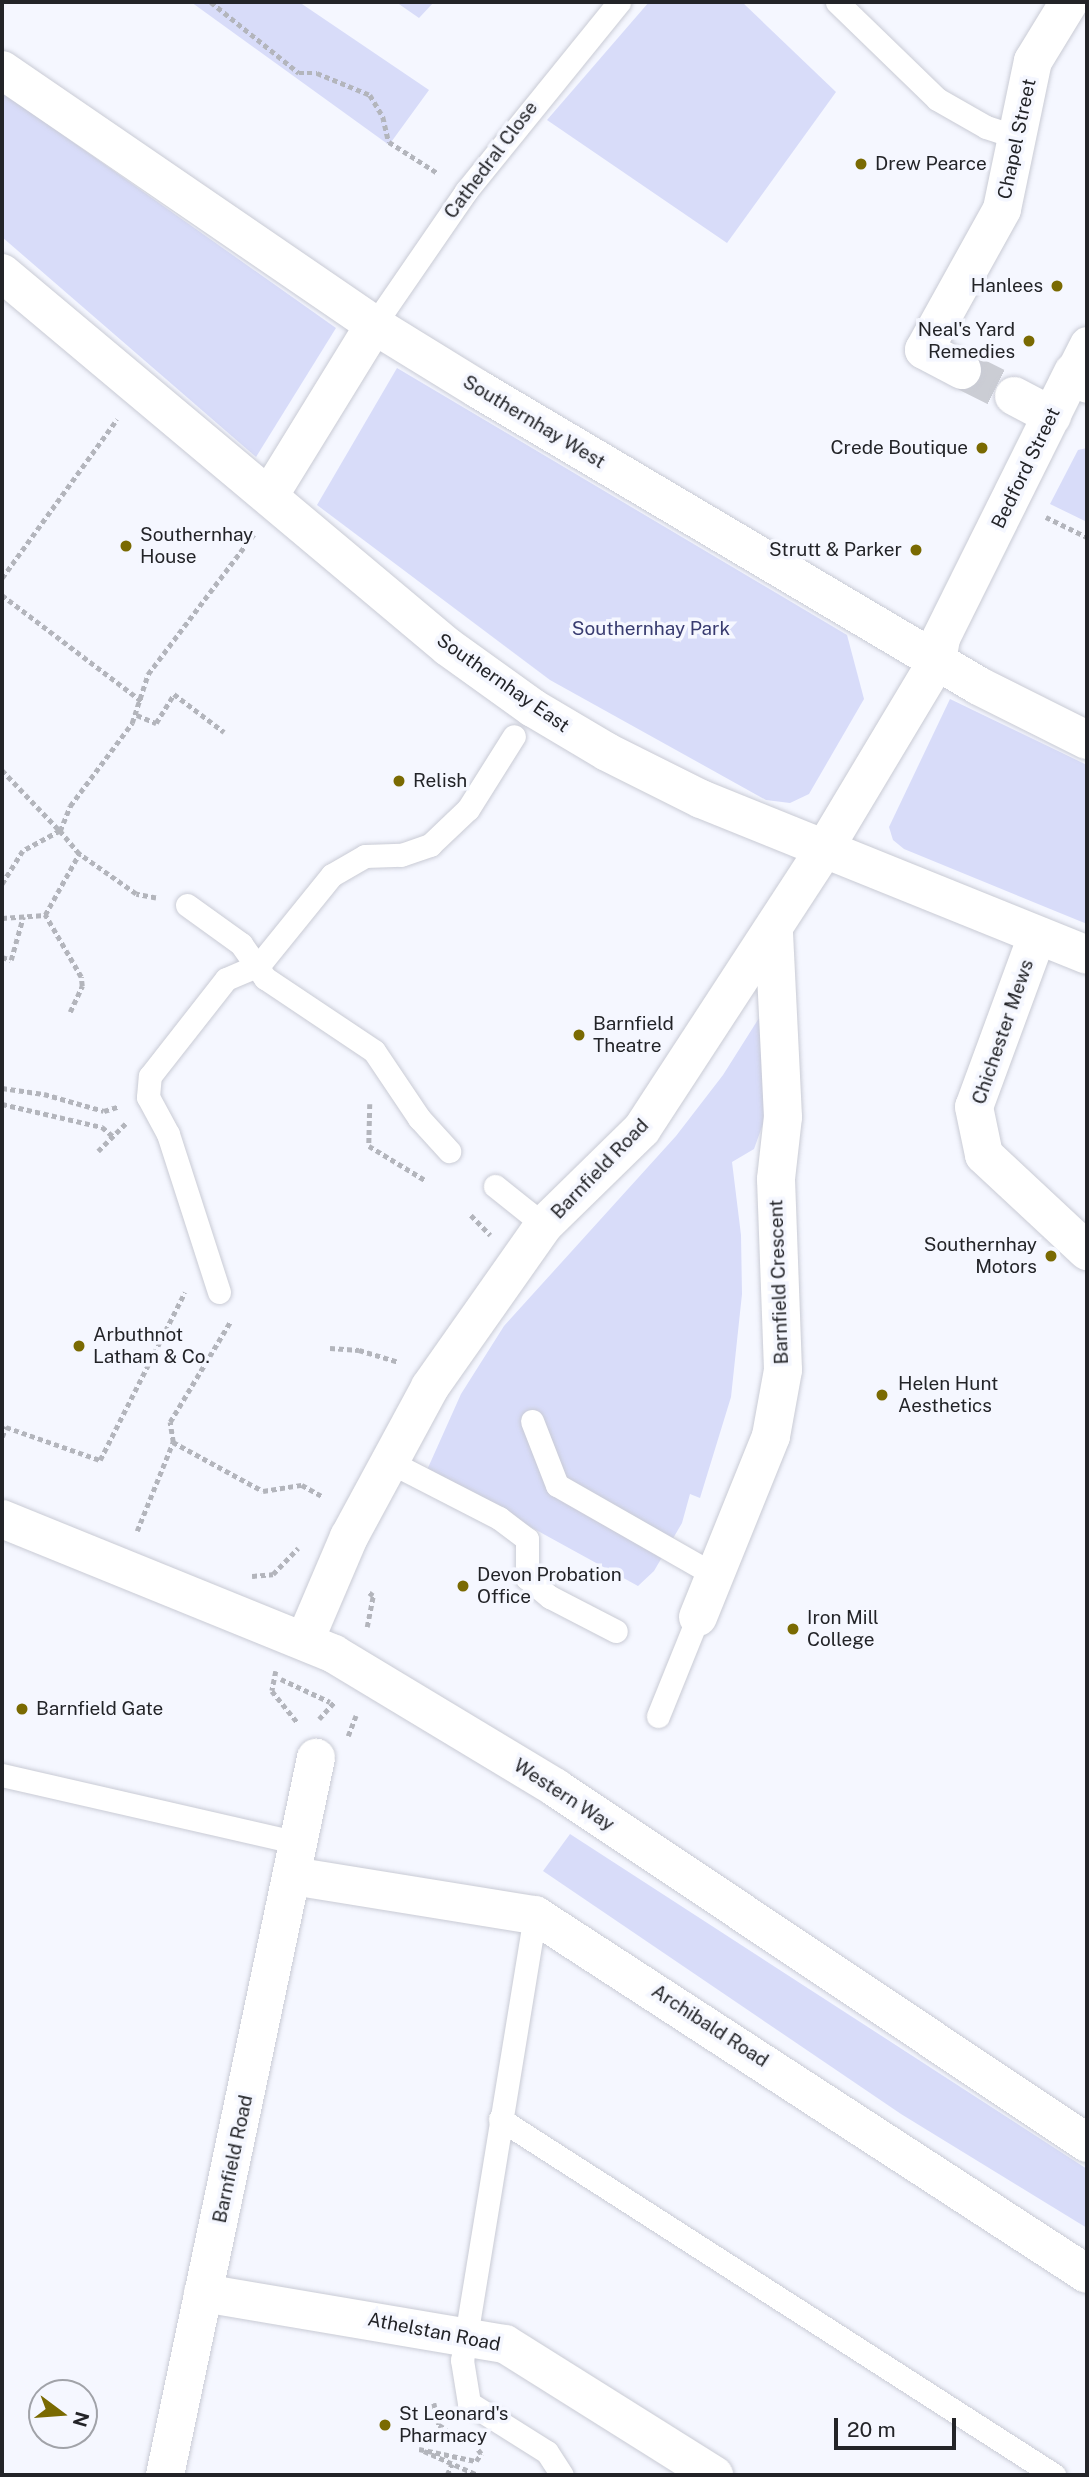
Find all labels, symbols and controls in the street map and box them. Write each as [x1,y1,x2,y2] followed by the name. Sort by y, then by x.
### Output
[993,77,1041,201] street label: Chapel Street
[439,97,543,223] street label: Cathedral Close
[875,153,987,175] place label: Drew Pearce
[853,156,869,172] marker: Drew Pearce
[971,275,1043,297] place label: Hanlees
[1049,278,1065,294] marker: Hanlees
[918,319,1015,363] place label: Neal's Yard Remedies
[1021,333,1037,349] marker: Neal's Yard Remedies
[458,370,610,474] street label: Southernhay West
[987,404,1065,532] street label: Bedford Street
[830,437,968,459] place label: Crede Boutique
[974,440,990,456] marker: Crede Boutique
[140,524,253,568] place label: Southernhay House
[118,538,134,554] marker: Southernhay House
[769,539,902,561] place label: Strutt & Parker
[908,542,924,558] marker: Strutt & Parker
[572,618,730,640] park label: Southernhay Park
[432,629,574,737] street label: Southernhay East
[413,770,467,792] place label: Relish
[391,773,407,789] marker: Relish
[968,957,1038,1107] street label: Chichester Mews
[593,1013,674,1057] place label: Barnfield Theatre
[571,1027,587,1043] marker: Barnfield Theatre
[546,1114,654,1224] street label: Barnfield Road
[765,1199,793,1365] street label: Barnfield Crescent
[924,1234,1037,1278] place label: Southernhay Motors
[1043,1248,1059,1264] marker: Southernhay Motors
[93,1324,210,1368] place label: Arbuthnot Latham & Co.
[71,1338,87,1354] marker: Arbuthnot Latham & Co.
[898,1373,998,1417] place label: Helen Hunt Aesthetics
[872,1385,892,1405] marker: Helen Hunt Aesthetics
[477,1564,622,1608] place label: Devon Probation Office
[455,1578,471,1594] marker: Devon Probation Office
[807,1607,879,1651] place label: Iron Mill College
[785,1621,801,1637] marker: Iron Mill College
[36,1698,163,1720] place label: Barnfield Gate
[14,1701,30,1717] marker: Barnfield Gate
[509,1754,619,1836] street label: Western Way
[647,1980,773,2072] street label: Archibald Road
[208,2093,258,2225] street label: Barnfield Road
[366,2308,502,2356] street label: Athelstan Road
[28,2379,98,2449] north arrow
[399,2403,508,2447] place label: St Leonard's Pharmacy
[837,2404,960,2448] scale bar
[69,2409,94,2429] text: N
[377,2417,393,2433] marker: St Leonard's Pharmacy
[847,2417,896,2442] text: 20 m

